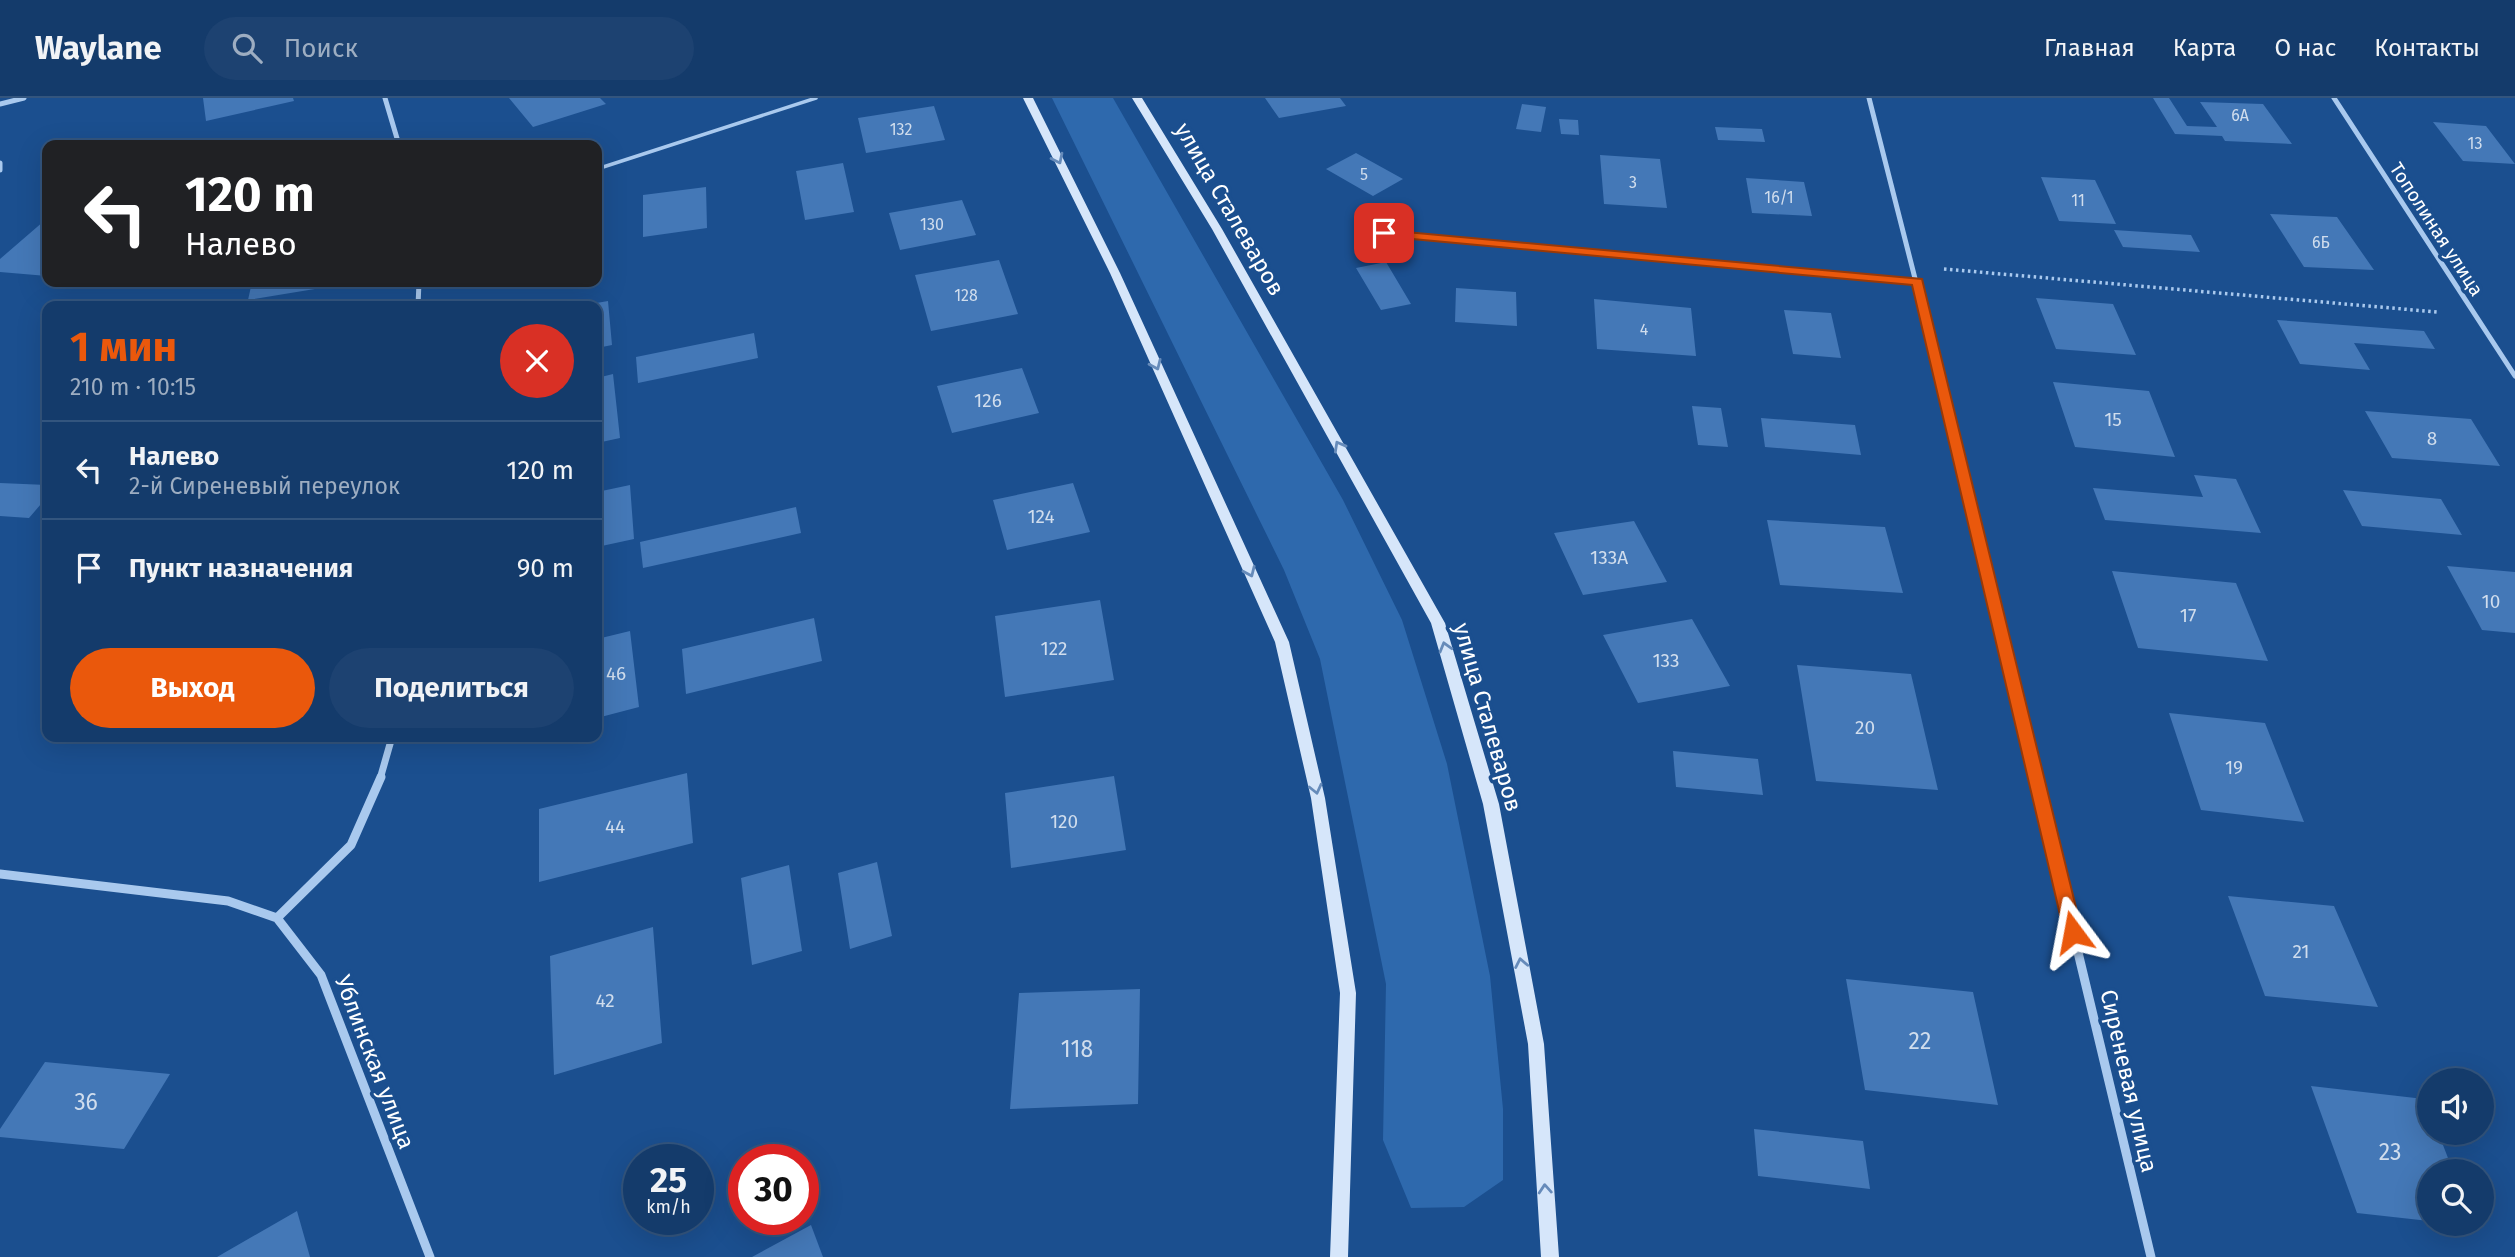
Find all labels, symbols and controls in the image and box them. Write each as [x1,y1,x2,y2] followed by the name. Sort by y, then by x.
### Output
[204,17,694,80] search box
[35,28,162,68] text: Waylane
[228,29,266,67] icon: search
[284,33,358,64] text: Поиск
[2044,34,2135,62] text: Главная
[2173,34,2236,62] text: Карта
[2274,34,2336,62] text: О нас
[2374,34,2480,62] text: Контакты
[2231,106,2250,125] house number: 6А
[1169,118,1291,300] street label: улица Сталеваров
[890,120,912,139] house number: 132
[2468,134,2482,153] house number: 13
[1050,152,1064,164] one-way arrow
[2385,158,2488,300] street label: Тополиная улица
[185,165,315,224] text: 120 m
[1360,165,1368,184] house number: 5
[70,168,161,259] icon: left
[1629,173,1637,192] house number: 3
[1764,188,1794,207] house number: 16/1
[2071,191,2085,210] house number: 11
[1354,203,1414,263] pin
[1365,214,1403,252] icon: arrive
[920,215,944,234] house number: 130
[185,225,297,263] text: Налево
[2312,233,2330,252] house number: 6Б
[954,286,978,305] house number: 128
[1640,320,1649,339] house number: 4
[70,322,177,372] text: 1 мин
[500,324,574,398] button: close
[1148,357,1162,370] one-way arrow
[70,373,196,401] text: 210 m · 10:15
[974,389,1002,412] house number: 126
[2104,408,2122,431] house number: 15
[2427,427,2437,450] house number: 8
[129,441,219,472] text: Налево
[1334,441,1347,454] one-way arrow
[70,451,108,489] icon: left
[506,455,574,486] text: 120 m
[129,472,400,500] text: 2-й Сиреневый переулок
[1027,505,1055,528] house number: 124
[1590,546,1628,569] house number: 133А
[70,549,108,587] icon: arrive
[129,553,353,584] text: Пункт назначения
[517,553,574,584] text: 90 m
[1242,565,1256,577] one-way arrow
[2482,590,2500,613] house number: 10
[2180,604,2196,627] house number: 17
[1448,619,1528,815] street label: улица Сталеваров
[1040,637,1068,660] house number: 122
[1439,641,1454,653] one-way arrow
[70,648,315,728] button: Выход
[329,648,574,728] button: Поделиться
[1652,649,1680,672] house number: 133
[606,662,626,685] house number: 46
[1855,716,1875,739] house number: 20
[2225,756,2243,779] house number: 19
[1308,782,1322,794] one-way arrow
[1050,810,1078,833] house number: 120
[605,815,625,838] house number: 44
[2036,895,2110,969] position arrow
[2292,940,2310,963] house number: 21
[1514,957,1529,969] one-way arrow
[329,971,421,1153] street label: Ублинская улица
[2094,987,2164,1175] street label: Сиреневая улица
[595,989,615,1012] house number: 42
[1909,1027,1931,1055] house number: 22
[1061,1035,1093,1063] house number: 118
[2417,1068,2494,1236] map controls
[2417,1068,2494,1145] button: sound
[74,1088,98,1116] house number: 36
[2379,1138,2401,1166] house number: 23
[728,1144,819,1235] speed limit sign: 30
[650,1159,687,1201] text: 25
[2417,1159,2494,1236] button: search
[1538,1183,1553,1194] one-way arrow
[646,1196,691,1218] text: km/h

